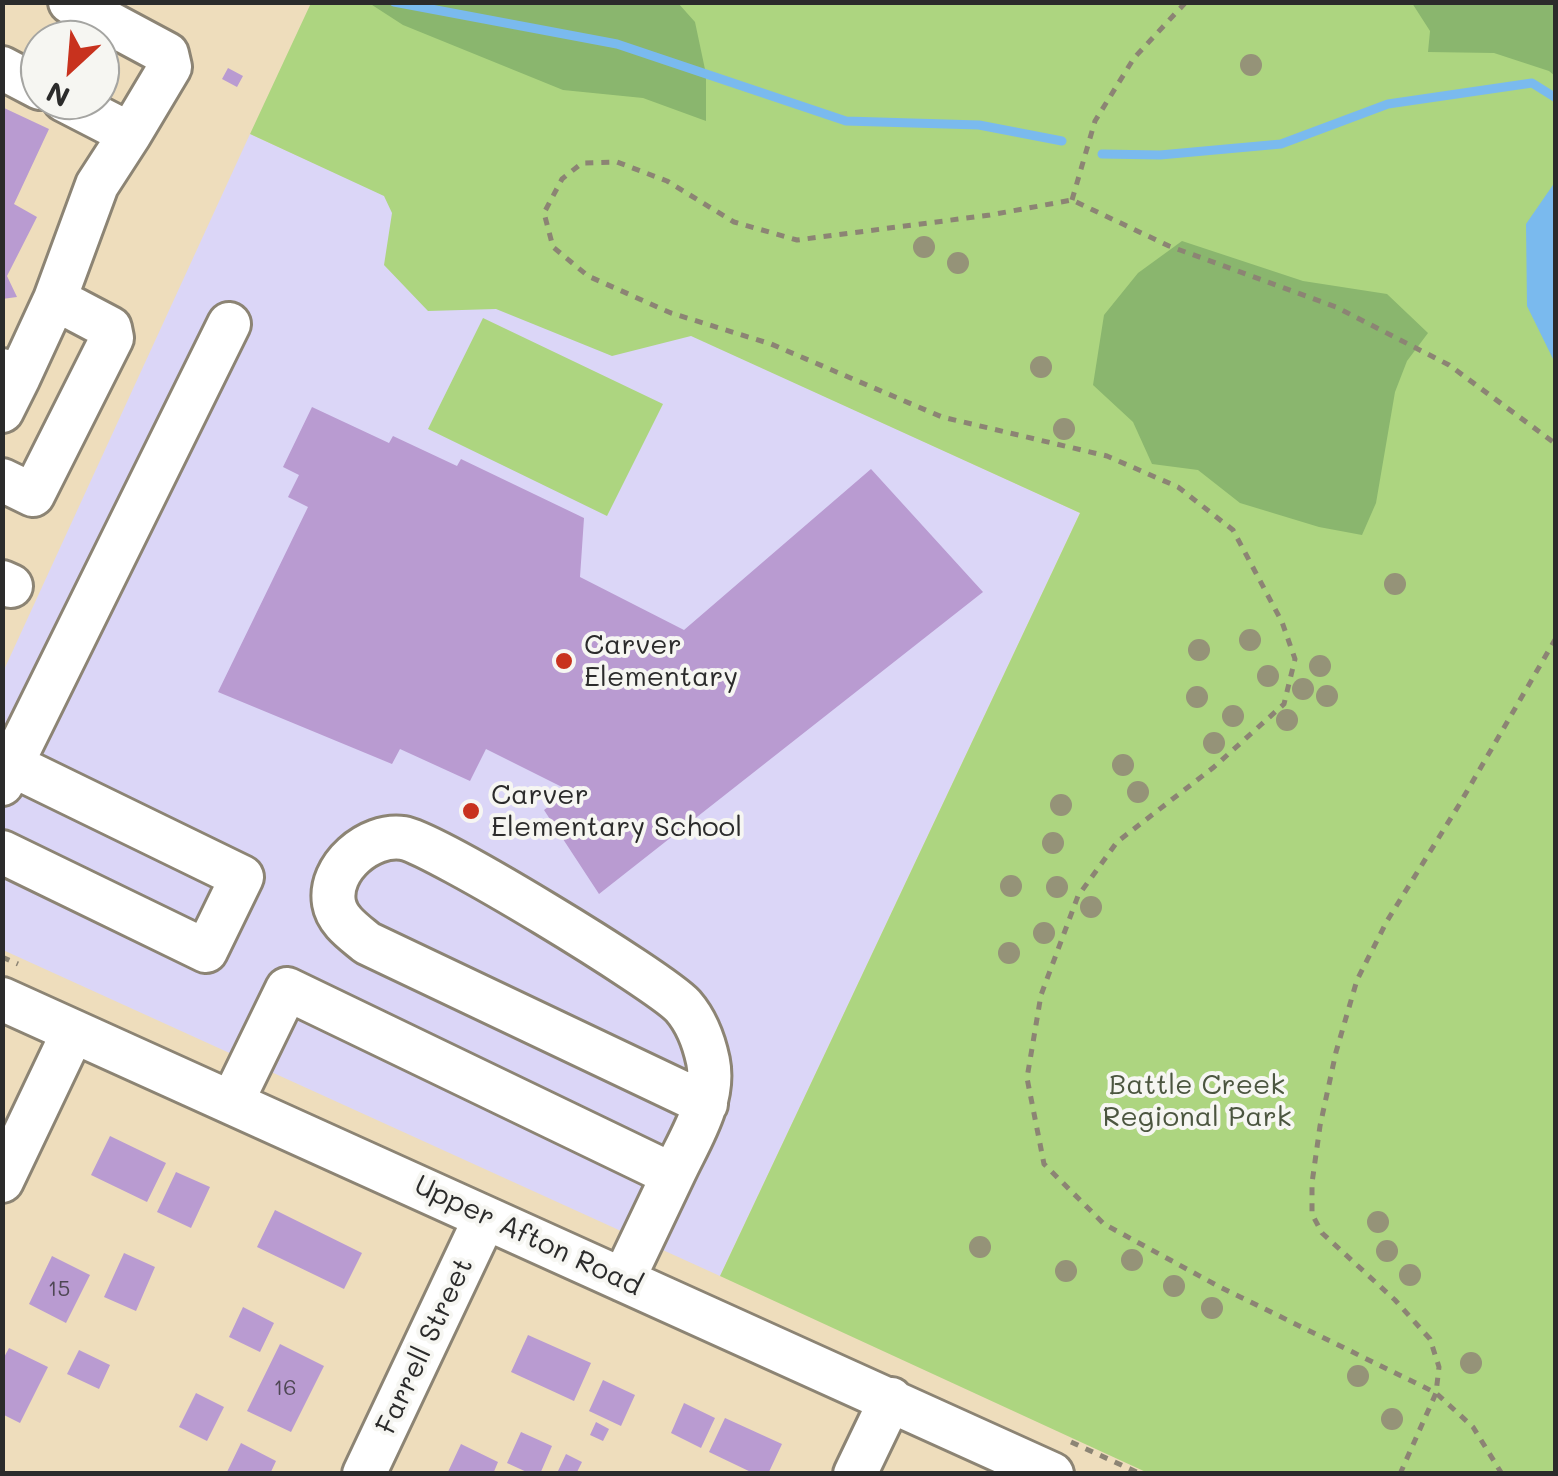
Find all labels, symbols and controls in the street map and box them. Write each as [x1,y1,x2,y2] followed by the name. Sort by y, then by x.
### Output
[20,20,120,120] north arrow
[40,74,75,116] text: N
[584,628,738,694] place label: Carver Elementary
[553,650,575,672] marker: Carver Elementary
[491,778,742,844] place label: Carver Elementary School
[460,800,482,822] marker: Carver Elementary School
[1102,1068,1292,1134] park label: Battle Creek Regional Park
[409,1169,647,1303] street label: Upper Afton Road
[369,1252,481,1440] street label: Farrell Street
[48,1276,70,1302] house number: 15
[273,1375,297,1401] house number: 16

